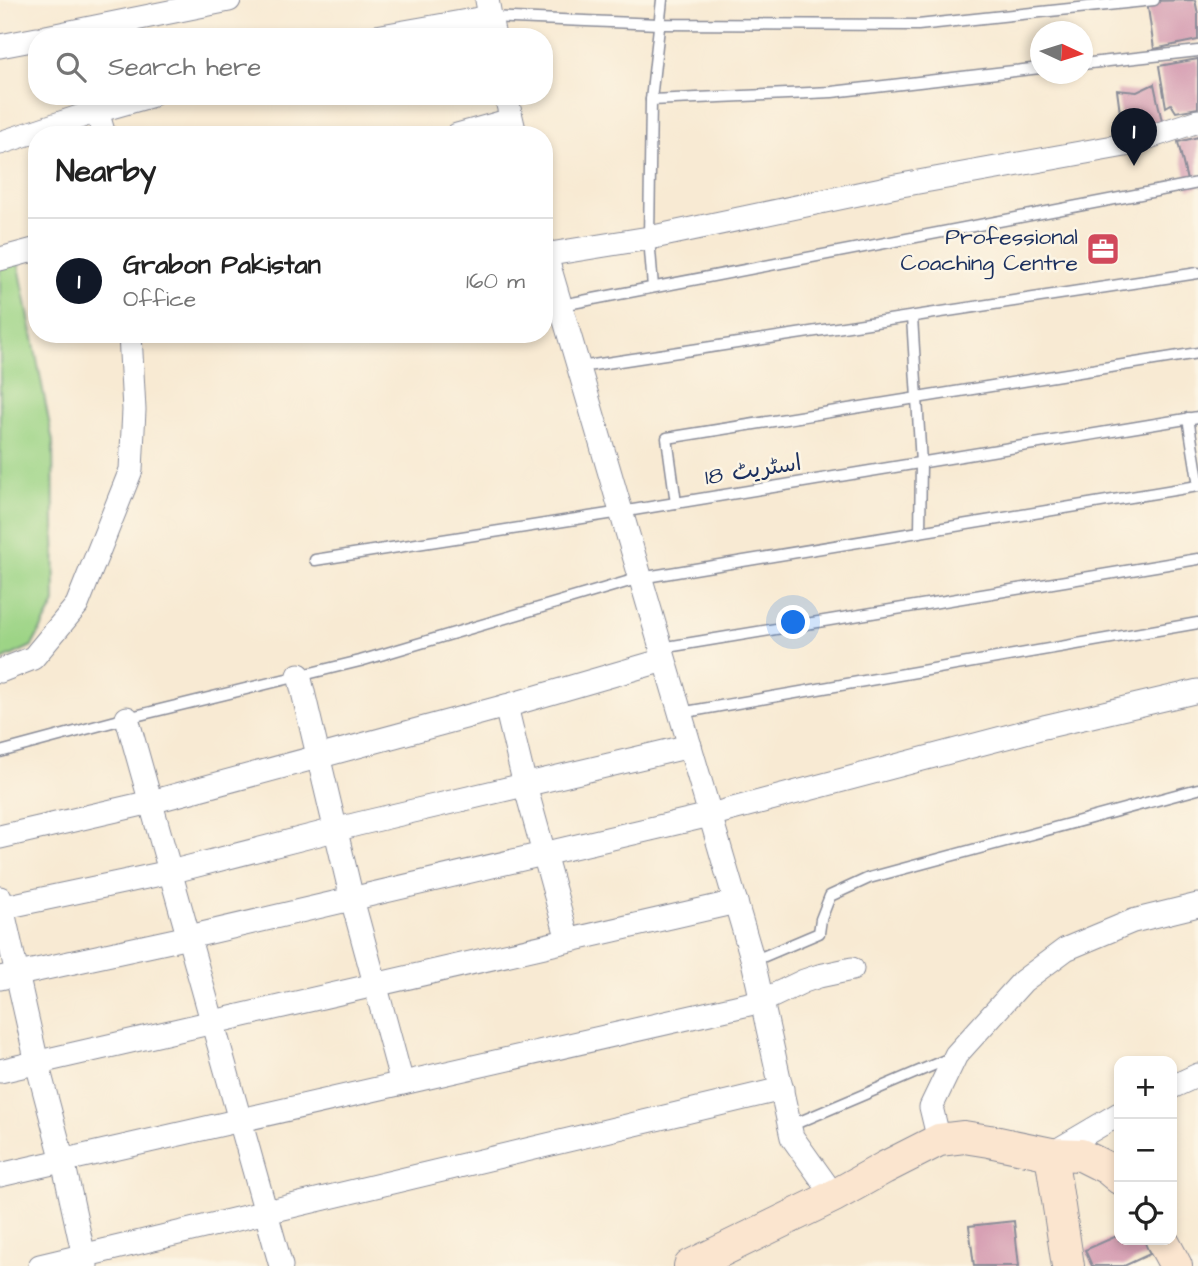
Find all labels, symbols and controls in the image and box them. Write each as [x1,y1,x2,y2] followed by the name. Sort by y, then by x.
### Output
[1030,21,1093,84] north arrow
[28,28,553,105] search box
[52,48,90,86] icon: search
[108,49,261,85] text: Search here
[1111,108,1157,166] pin: 1
[56,151,156,193] text: Nearby
[900,221,1078,280] place label: Professional Coaching Centre
[1084,230,1122,268] office icon: Professional Coaching Centre
[123,247,321,283] text: Grabon Pakistan
[78,265,80,297] text: 1
[466,265,525,297] text: 160 m
[123,283,196,315] text: Office
[703,447,804,493] street label: اسٹریٹ 18
[776,605,810,639] your location
[1114,1056,1177,1245] map controls
[1114,1056,1177,1119] button: +
[1114,1119,1177,1182] button: −
[1114,1182,1177,1245] button: locate

